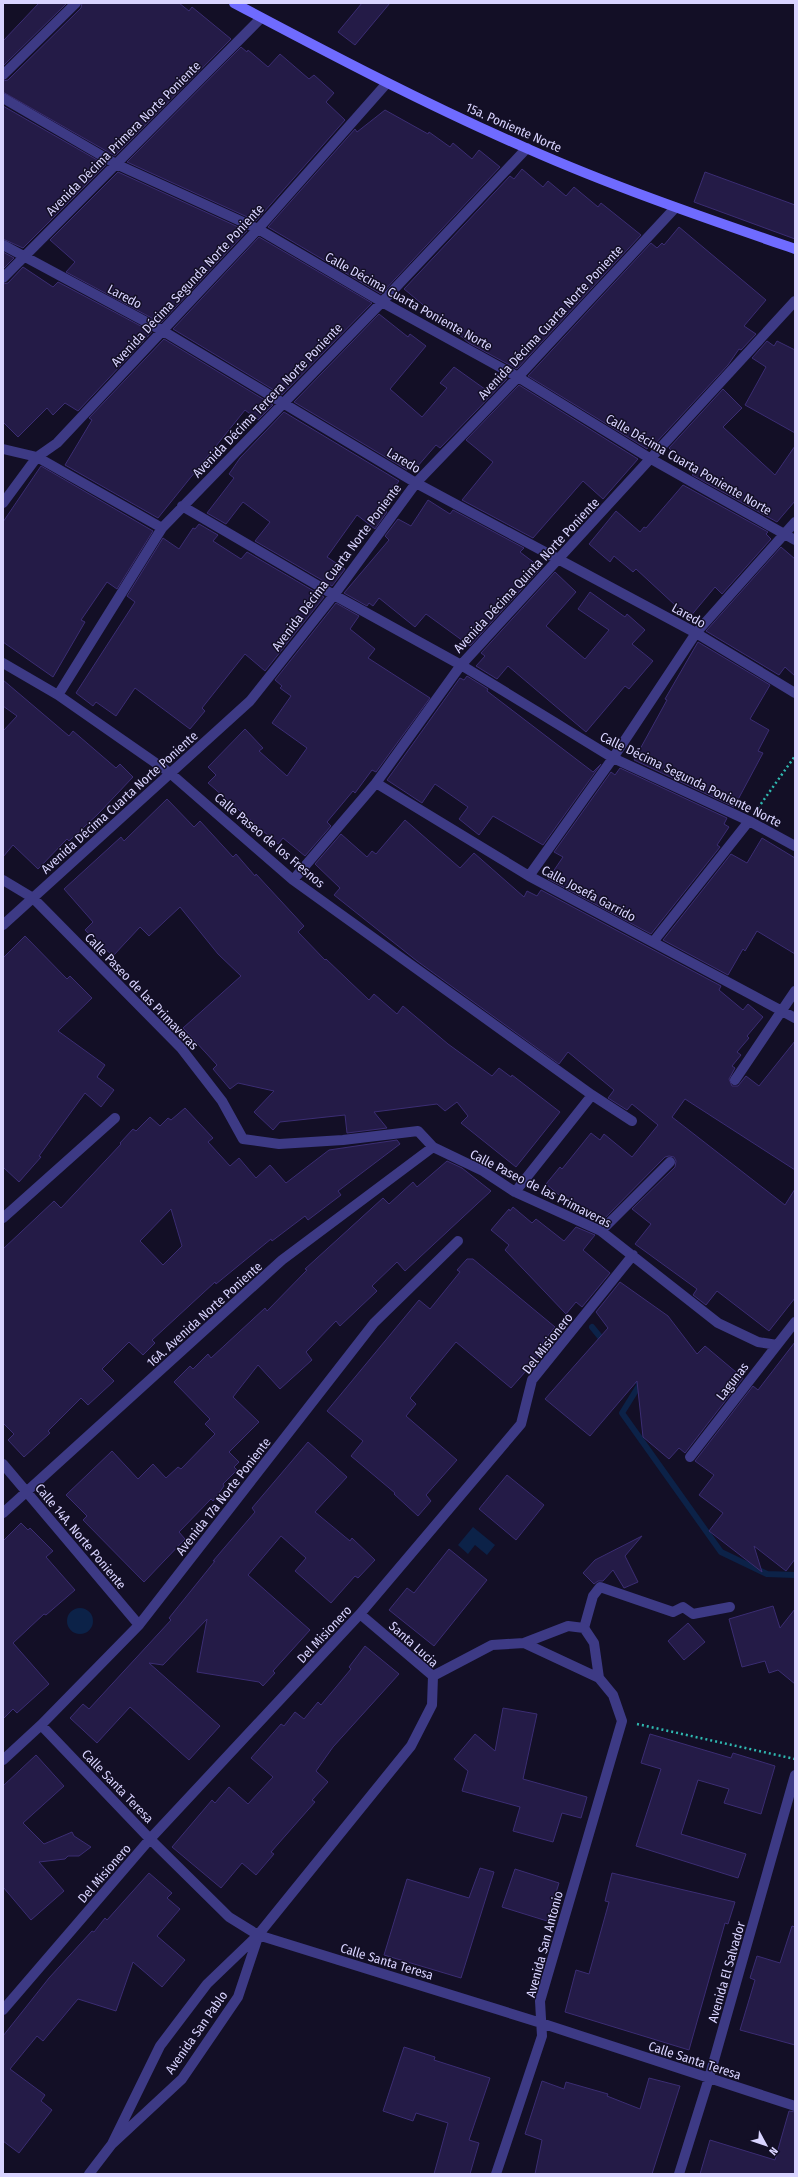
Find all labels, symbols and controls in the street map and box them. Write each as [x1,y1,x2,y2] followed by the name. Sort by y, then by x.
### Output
[43,58,204,219] street label: Avenida Décima Primera Norte Poniente
[464,100,564,155] street label: 15a. Poniente Norte
[108,201,267,370] street label: Avenida Décima Segunda Norte Poniente
[475,242,626,403] street label: Avenida Décima Cuarta Norte Poniente
[323,249,495,354] street label: Calle Décima Cuarta Poniente Norte
[105,281,145,312] street label: Laredo
[189,320,345,481] street label: Avenida Décima Tercera Norte Poniente
[603,411,774,518] street label: Calle Décima Cuarta Poniente Norte
[384,445,423,476] street label: Laredo
[269,481,404,654] street label: Avenida Décima Cuarta Norte Poniente
[451,495,602,656] street label: Avenida Décima Quinta Norte Poniente
[669,600,708,631] street label: Laredo
[38,728,201,877] street label: Avenida Décima Cuarta Norte Poniente
[598,729,784,830] street label: Calle Décima Segunda Poniente Norte
[212,790,328,891] street label: Calle Paseo de los Fresnos
[539,862,639,925] street label: Calle Josefa Garrido
[82,930,202,1053] street label: Calle Paseo de las Primaveras
[468,1146,614,1231] street label: Calle Paseo de las Primaveras
[144,1259,265,1370] street label: 16A. Avenida Norte Poniente
[519,1310,576,1377] street label: Del Misionero
[713,1359,752,1403] street label: Lagunas
[173,1435,274,1558] street label: Avenida 17a Norte Poniente
[32,1481,129,1592] street label: Calle 14A. Norte Poniente
[294,1602,355,1666] street label: Del Misionero
[386,1618,441,1670] street label: Santa Lucia
[79,1746,157,1826] street label: Calle Santa Teresa
[75,1841,134,1906] street label: Del Misionero
[523,1889,566,1999] street label: Avenida San Antonio
[705,1919,748,2024] street label: Avenida El Salvador
[339,1940,435,1983] street label: Calle Santa Teresa
[162,1988,231,2077] street label: Avenida San Pablo
[647,2038,743,2083] street label: Calle Santa Teresa
[746,2125,786,2165] north arrow
[766,2144,780,2158] text: N

